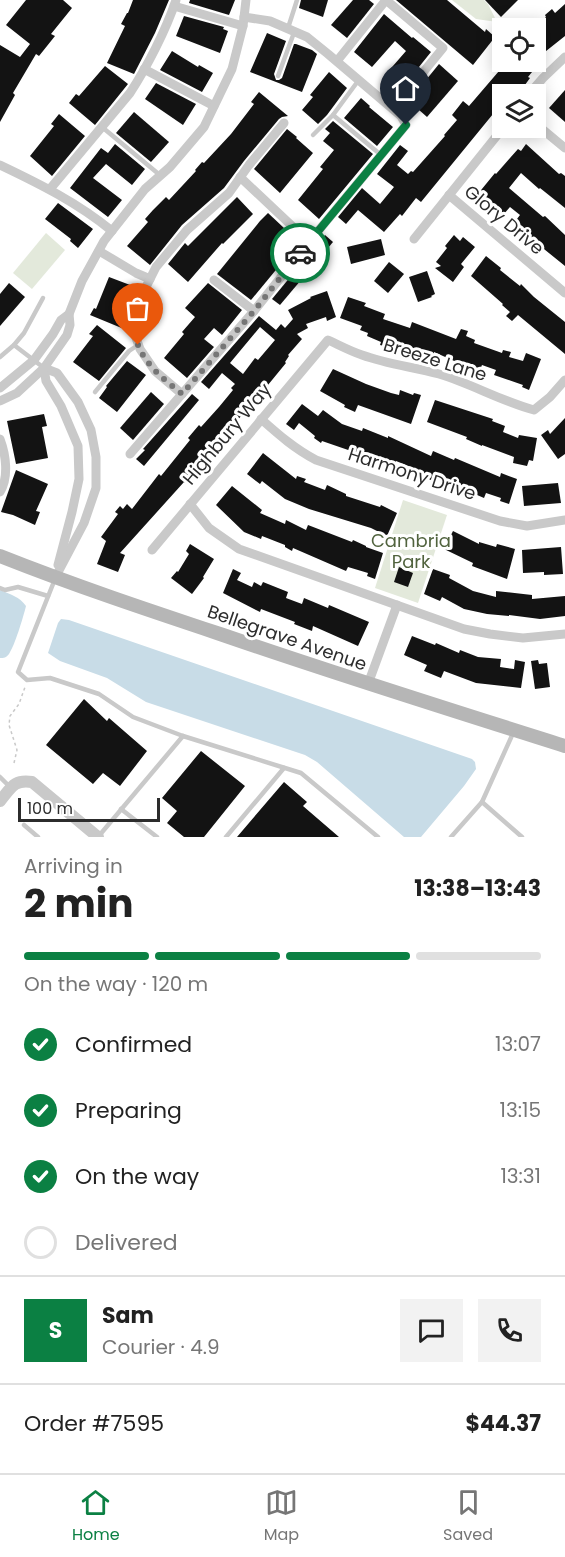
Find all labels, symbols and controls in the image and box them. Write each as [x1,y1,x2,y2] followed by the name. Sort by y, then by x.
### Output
[492,18,546,138] map controls
[492,18,546,72] button: locate
[380,63,431,125] pin
[389,72,422,105] icon: home
[492,84,546,138] button: layers
[459,179,549,260] street label: Glory Drive
[270,223,330,283] courier
[284,237,317,270] icon: car
[112,283,163,345] pin
[121,292,154,325] icon: bag
[380,332,490,387] street label: Breeze Lane
[177,377,277,490] street label: Highbury Way
[345,441,479,506] street label: Harmony Drive
[371,528,451,574] park label: Cambria Park
[204,599,370,677] street label: Bellegrave Avenue
[18,795,160,822] scale bar
[27,797,73,820] text: 100 m
[24,852,123,880] text: Arriving in
[414,873,541,904] text: 13:38–13:43
[24,876,134,931] text: 2 min
[24,970,208,998] text: On the way · 120 m
[24,1028,57,1061] icon: check
[75,1029,192,1060] text: Confirmed
[495,1030,541,1058] text: 13:07
[24,1094,57,1127] icon: check
[75,1095,182,1126] text: Preparing
[500,1096,541,1124] text: 13:15
[24,1160,57,1193] icon: check
[75,1161,199,1192] text: On the way
[500,1162,541,1190] text: 13:31
[75,1227,178,1258] text: Delivered
[400,1299,463,1362] button: chat
[478,1299,541,1362] button: phone
[102,1300,154,1331] text: Sam
[49,1315,62,1346] text: S
[102,1333,220,1361] text: Courier · 4.9
[24,1408,164,1439] text: Order #7595
[465,1408,541,1439] text: $44.37
[72,1486,120,1547] tab: Home
[264,1486,299,1547] tab: Map
[443,1486,493,1547] tab: Saved

